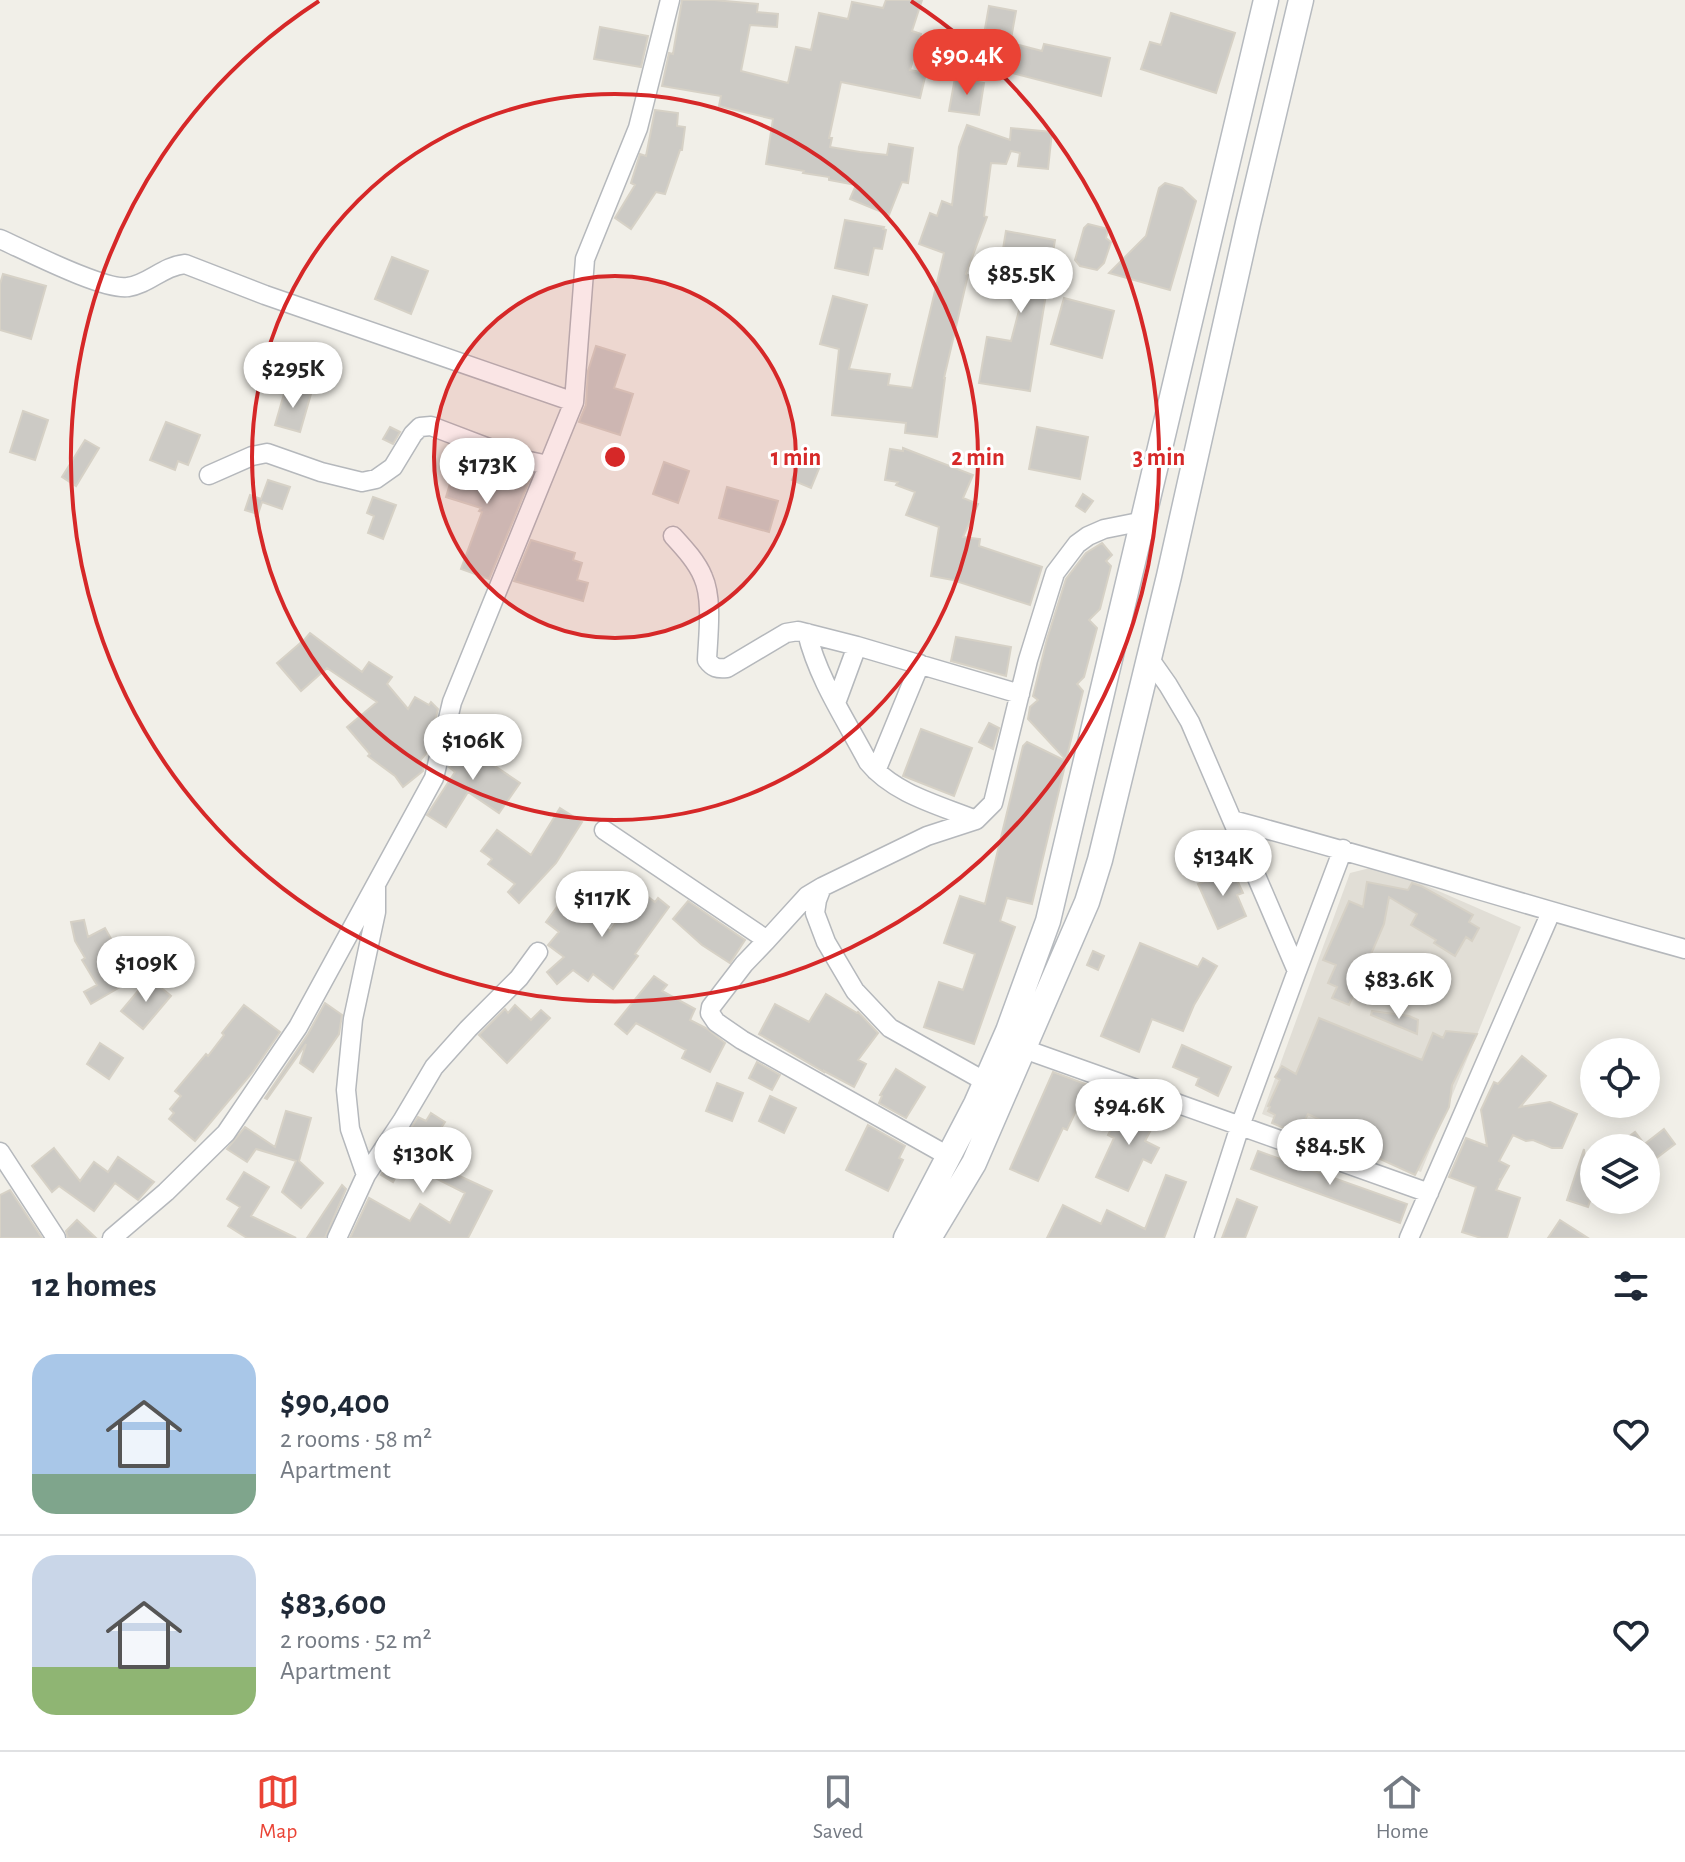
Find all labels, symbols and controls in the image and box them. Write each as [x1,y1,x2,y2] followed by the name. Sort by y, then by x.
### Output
[902,29,1032,97] pin: $90.4K
[931,42,1003,68] text: $90.4K
[956,247,1086,315] pin: $85.5K
[987,260,1055,286] text: $85.5K
[237,342,349,410] pin: $295K
[262,355,324,381] text: $295K
[431,438,543,506] pin: $173K
[601,443,629,471] centre of rings
[771,446,821,470] text: 1 min
[951,446,1005,470] text: 2 min
[1133,446,1185,470] text: 3 min
[458,451,516,477] text: $173K
[417,714,529,782] pin: $106K
[442,727,504,753] text: $106K
[1167,830,1279,898] pin: $134K
[1193,843,1253,869] text: $134K
[546,871,658,939] pin: $117K
[574,884,630,910] text: $117K
[90,936,202,1004] pin: $109K
[115,949,177,975] text: $109K
[1334,953,1464,1021] pin: $83.6K
[1364,966,1434,992] text: $83.6K
[1580,1038,1660,1214] map controls
[1580,1038,1660,1118] button: locate
[1064,1079,1194,1147] pin: $94.6K
[1093,1092,1165,1118] text: $94.6K
[1265,1119,1395,1187] pin: $84.5K
[367,1127,479,1195] pin: $130K
[1295,1132,1365,1158] text: $84.5K
[1580,1134,1660,1214] button: layers
[393,1140,454,1166] text: $130K
[1609,1264,1653,1308] icon: filters
[32,1269,157,1303] text: 12 homes
[96,1386,192,1482] icon: home
[280,1386,390,1420] text: $90,400
[1609,1412,1653,1456] icon: heart
[280,1426,432,1452] text: 2 rooms · 58 m²
[280,1457,391,1483] text: Apartment
[96,1587,192,1683] icon: home
[280,1587,386,1621] text: $83,600
[1609,1613,1653,1657] icon: heart
[280,1627,432,1653] text: 2 rooms · 52 m²
[280,1658,391,1684] text: Apartment
[256,1770,300,1844] tab: Map
[813,1770,863,1844] tab: Saved
[1376,1770,1429,1844] tab: Home

